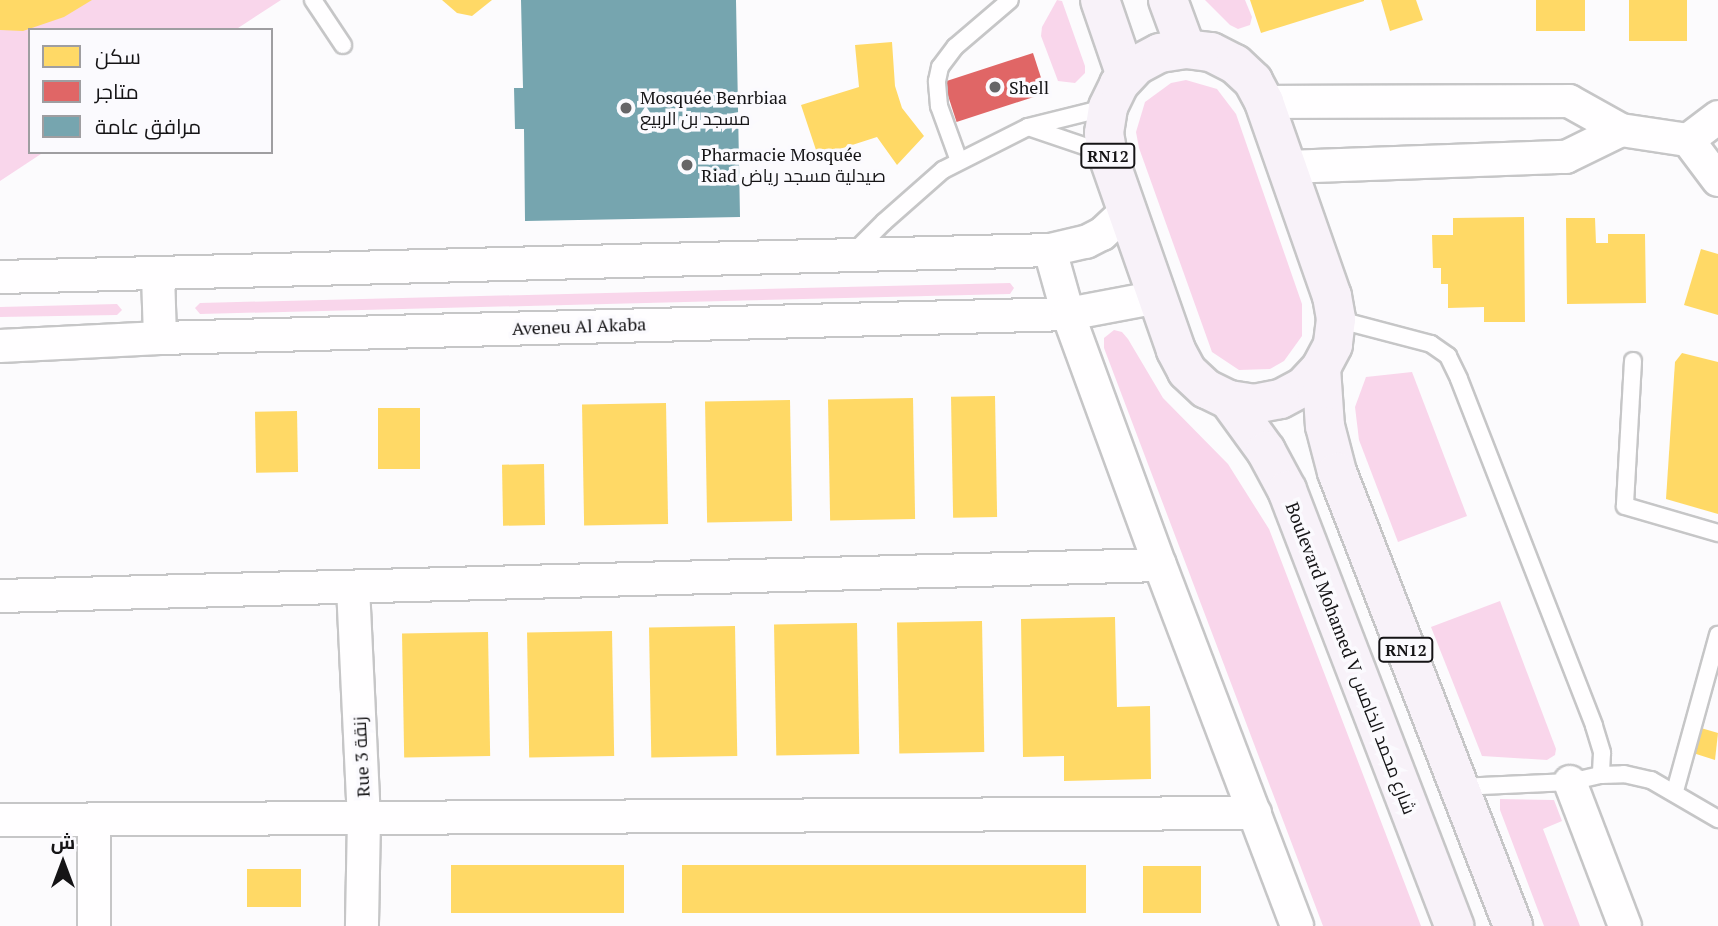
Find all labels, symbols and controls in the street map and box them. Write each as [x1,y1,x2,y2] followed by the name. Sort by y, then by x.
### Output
[28,28,273,154] legend
[95,42,141,70] text: سكن
[1009,76,1049,98] place label: Shell
[95,77,139,105] text: متاجر
[987,79,1003,95] marker: Shell
[640,87,787,130] place label: Mosquée Benrbiaa مسجد بن الربيع
[618,100,634,116] marker: Mosquée Benrbiaa مسجد بن الربيع
[95,112,201,140] text: مرافق عامة
[701,144,886,186] place label: Pharmacie Mosquée Riad صيدلية مسجد رياض
[1080,144,1136,168] road number: RN12
[679,157,695,173] marker: Pharmacie Mosquée Riad صيدلية مسجد رياض
[511,313,647,339] street label: Aveneu Al Akaba
[1281,498,1421,818] street label: Boulevard Mohamed V شارع محمد الخامس
[1378,638,1434,663] road number: RN12
[348,716,374,798] street label: Rue 3 زنقة
[28,828,98,898] north arrow
[51,829,75,854] text: ش

